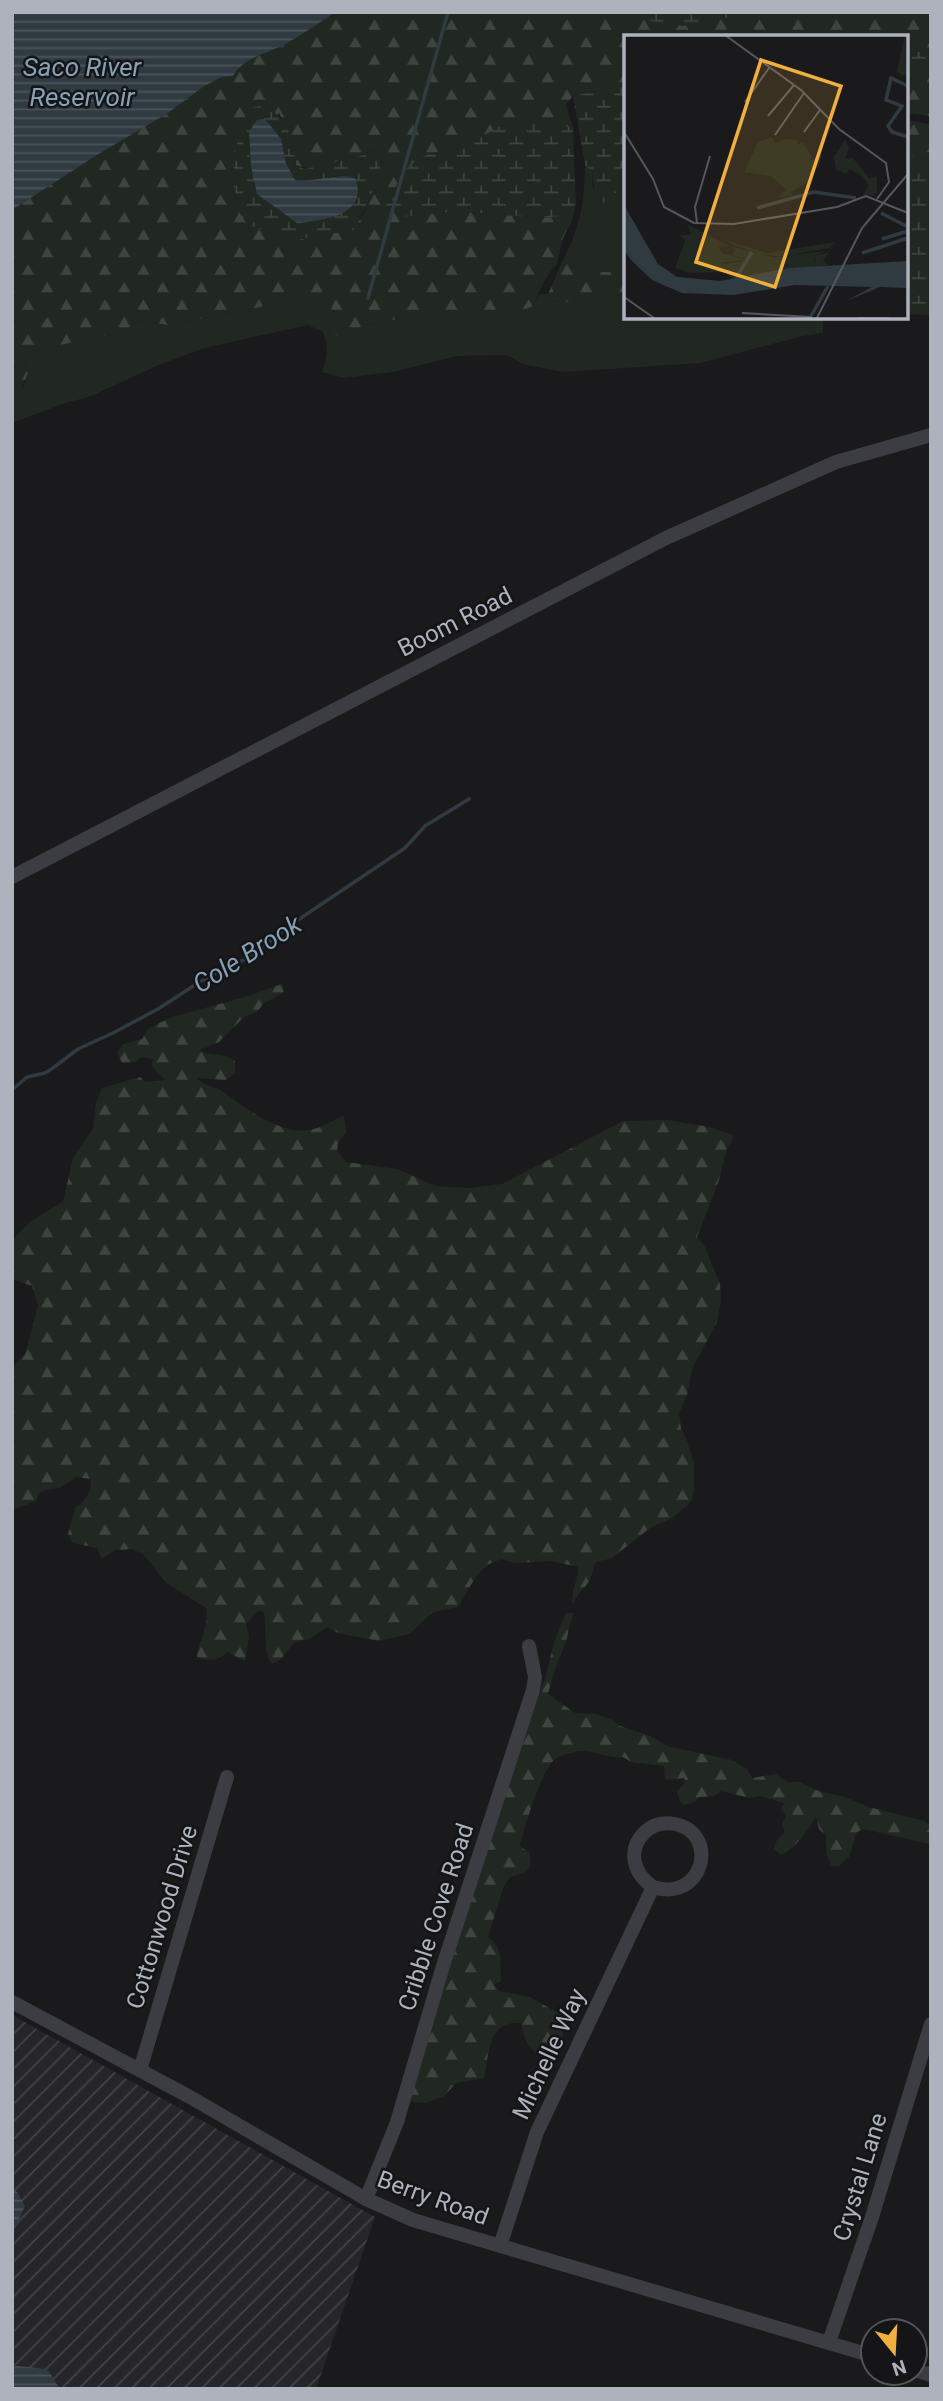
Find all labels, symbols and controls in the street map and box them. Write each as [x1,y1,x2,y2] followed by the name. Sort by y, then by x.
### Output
[624,35,908,318] inset map
[23,52,143,112] water label: Saco River Reservoir
[393,581,517,663] street label: Boom Road
[187,908,308,999] water label: Cole Brook
[392,1820,480,2014] street label: Cribble Cove Road
[121,1822,203,2012] street label: Cottonwood Drive
[507,1984,592,2124] street label: Michelle Way
[827,2110,893,2244] street label: Crystal Lane
[373,2165,493,2231] street label: Berry Road
[859,2317,929,2387] north arrow
[889,2355,909,2381] text: N

